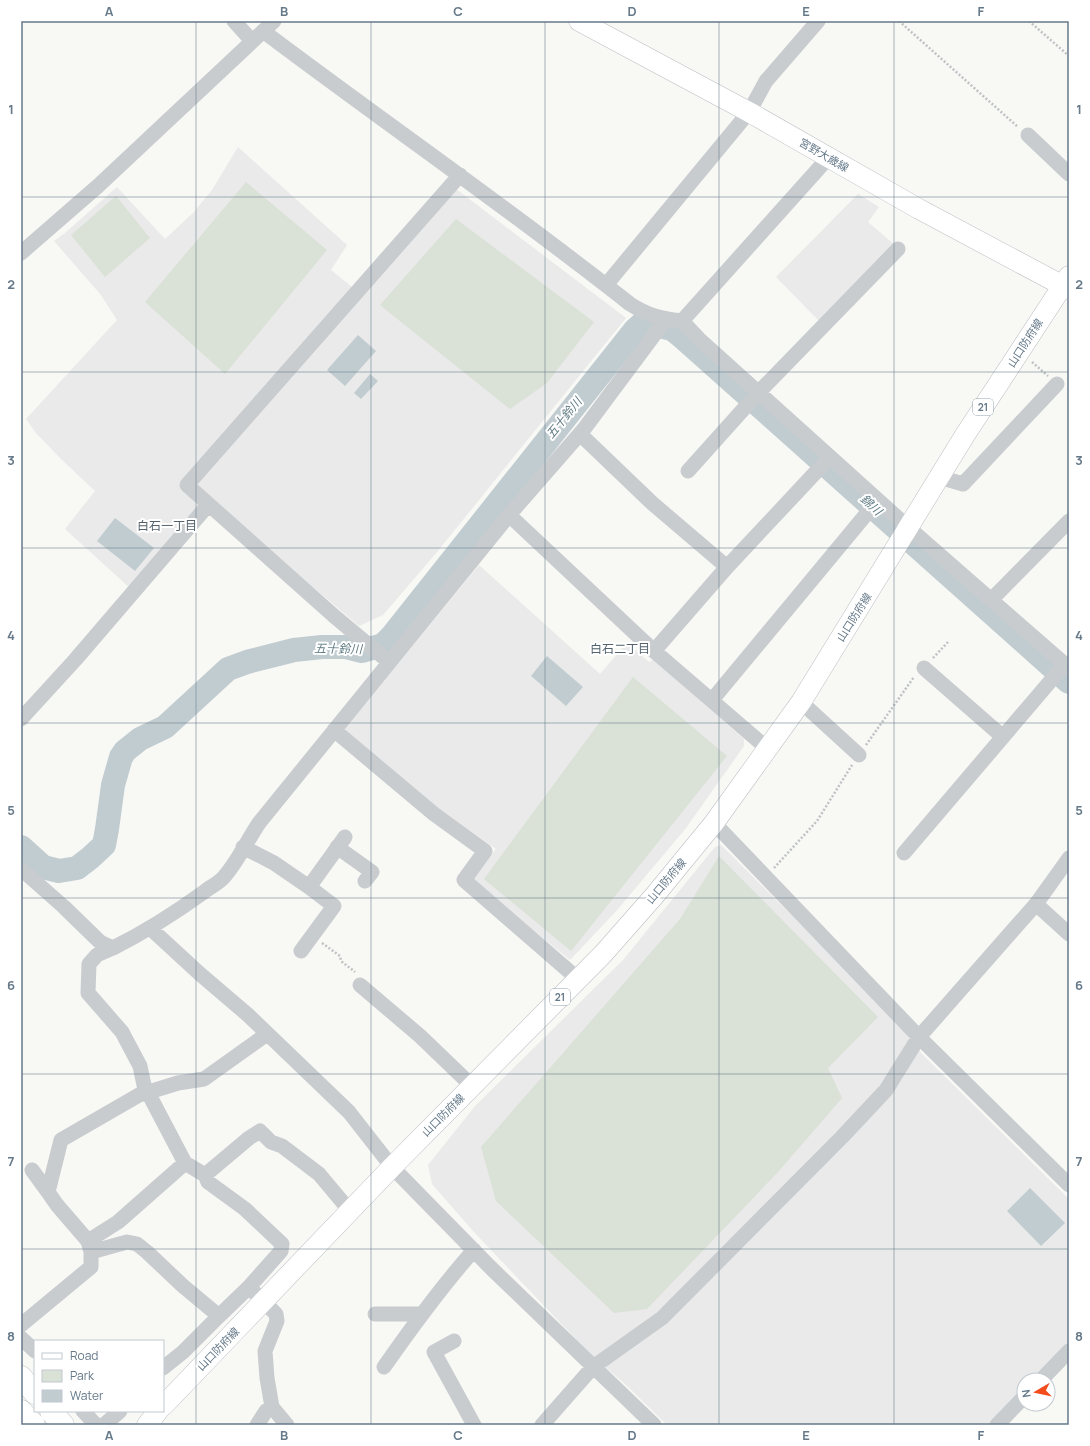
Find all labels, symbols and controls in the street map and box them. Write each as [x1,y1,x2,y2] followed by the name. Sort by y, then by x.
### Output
[105,2,114,20] text: A
[280,2,288,20] text: B
[453,2,463,20] text: C
[627,2,637,20] text: D
[802,2,810,20] text: E
[978,2,985,20] text: F
[8,100,14,118] text: 1
[1076,100,1082,118] text: 1
[797,134,852,175] street label: 宮野大歳線
[7,275,15,293] text: 2
[1075,275,1083,293] text: 2
[1003,316,1046,370] street label: 山口防府線
[542,392,587,442] water label: 五十鈴川
[973,399,993,415] road number: 21
[7,451,15,469] text: 3
[1075,451,1083,469] text: 3
[857,490,887,520] water label: 錦川
[137,517,197,534] district label: 白石一丁目
[833,589,875,644] street label: 山口防府線
[7,626,15,644] text: 4
[1075,626,1083,644] text: 4
[314,640,364,657] water label: 五十鈴川
[590,640,650,657] district label: 白石二丁目
[7,801,15,819] text: 5
[1075,801,1083,819] text: 5
[642,855,689,907] street label: 山口防府線
[7,976,15,994] text: 6
[1075,976,1083,994] text: 6
[550,989,570,1005] road number: 21
[418,1090,467,1139] street label: 山口防府線
[8,1152,15,1170] text: 7
[1076,1152,1083,1170] text: 7
[193,1324,242,1374] street label: 山口防府線
[7,1327,15,1345] text: 8
[1075,1327,1083,1345] text: 8
[34,1340,164,1412] legend
[70,1347,98,1364] text: Road
[70,1367,95,1384] text: Park
[1016,1372,1056,1412] north arrow
[70,1387,104,1404] text: Water
[1018,1388,1034,1399] text: N
[105,1426,114,1444] text: A
[280,1426,288,1444] text: B
[453,1426,463,1444] text: C
[627,1426,637,1444] text: D
[802,1426,810,1444] text: E
[978,1426,985,1444] text: F

